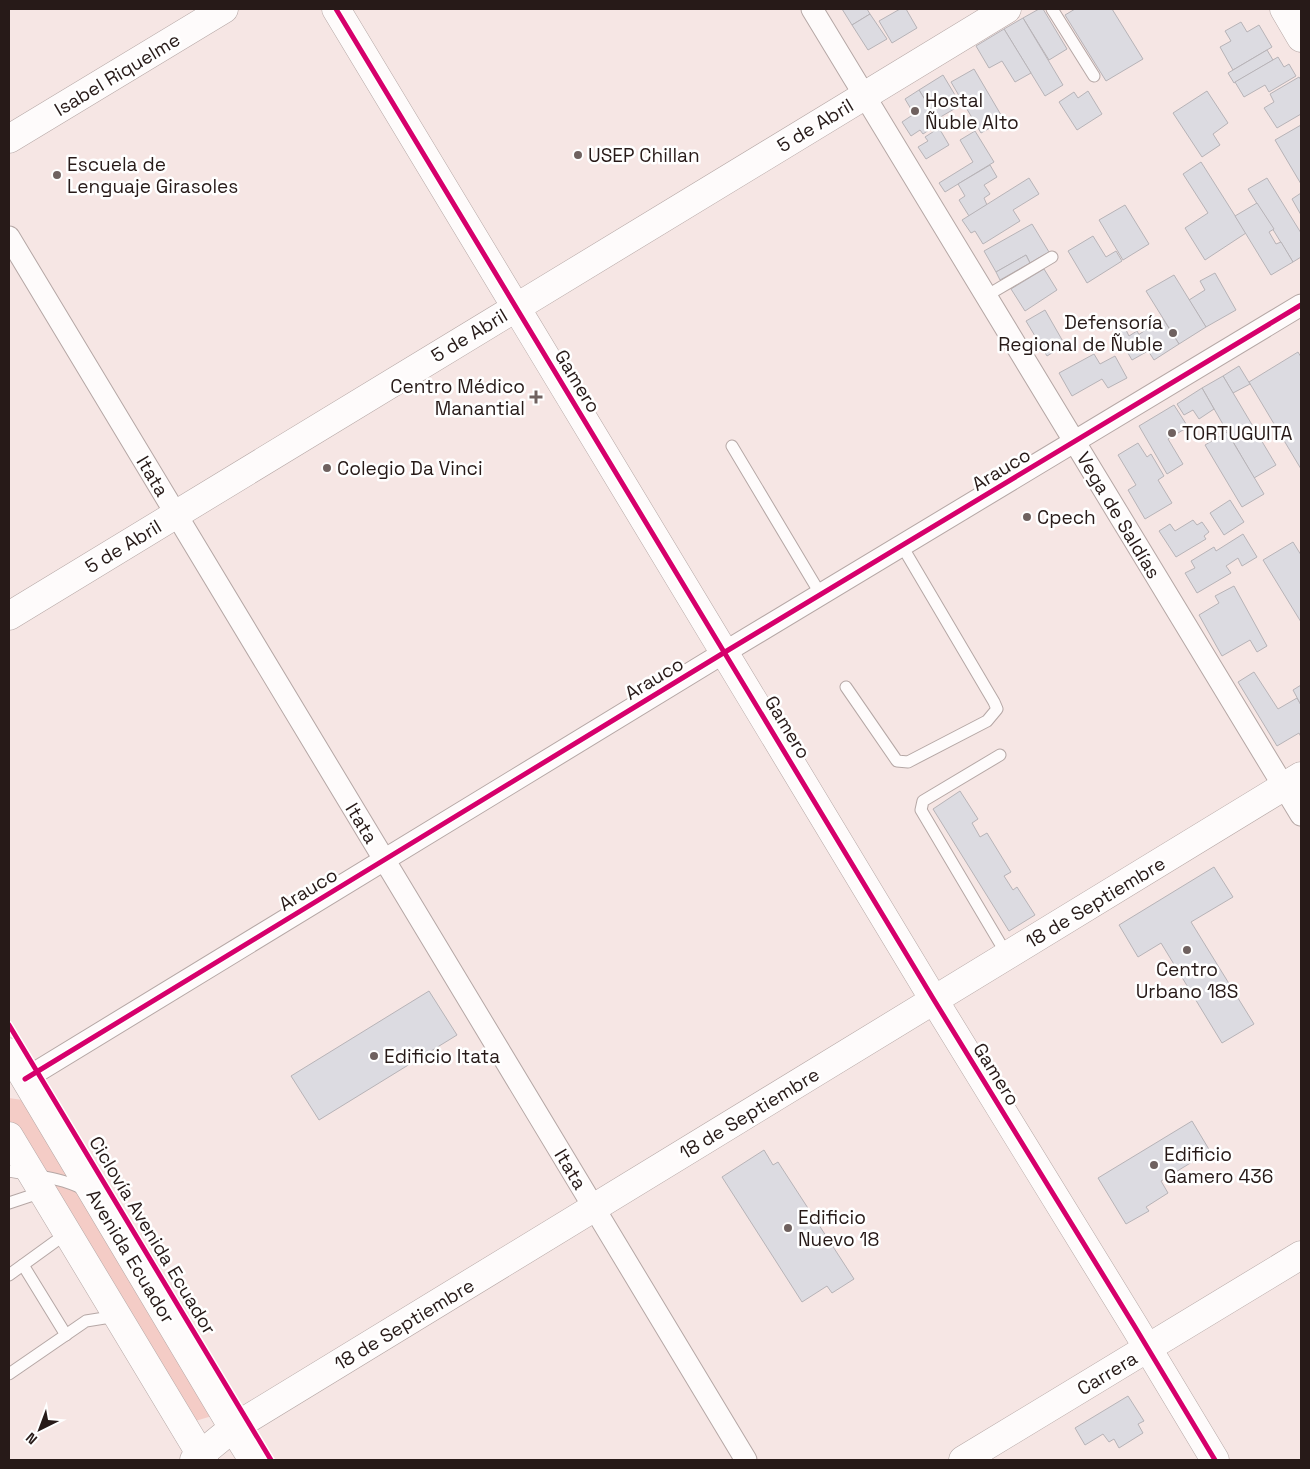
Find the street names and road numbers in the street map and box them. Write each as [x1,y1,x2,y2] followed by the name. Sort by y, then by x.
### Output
[50,27,185,122] street label: Isabel Riquelme
[772,93,858,158] street label: 5 de Abril
[426,303,512,368] street label: 5 de Abril
[549,345,606,418] street label: Gamero
[967,442,1035,497] street label: Arauco
[1071,447,1166,583] street label: Vega de Saldías
[131,451,174,501] street label: Itata
[80,514,166,579] street label: 5 de Abril
[620,651,688,706] street label: Arauco
[759,691,816,764] street label: Gamero
[340,798,383,848] street label: Itata
[1021,851,1170,954] street label: 18 de Septiembre
[274,862,342,917] street label: Arauco
[968,1038,1026,1110] street label: Gamero
[675,1062,824,1165] street label: 18 de Septiembre
[85,1132,221,1338] street label: Ciclovía Avenida Ecuador
[549,1144,592,1194] street label: Itata
[82,1185,180,1327] street label: Avenida Ecuador
[330,1273,479,1376] street label: 18 de Septiembre
[1072,1346,1142,1401] street label: Carrera

